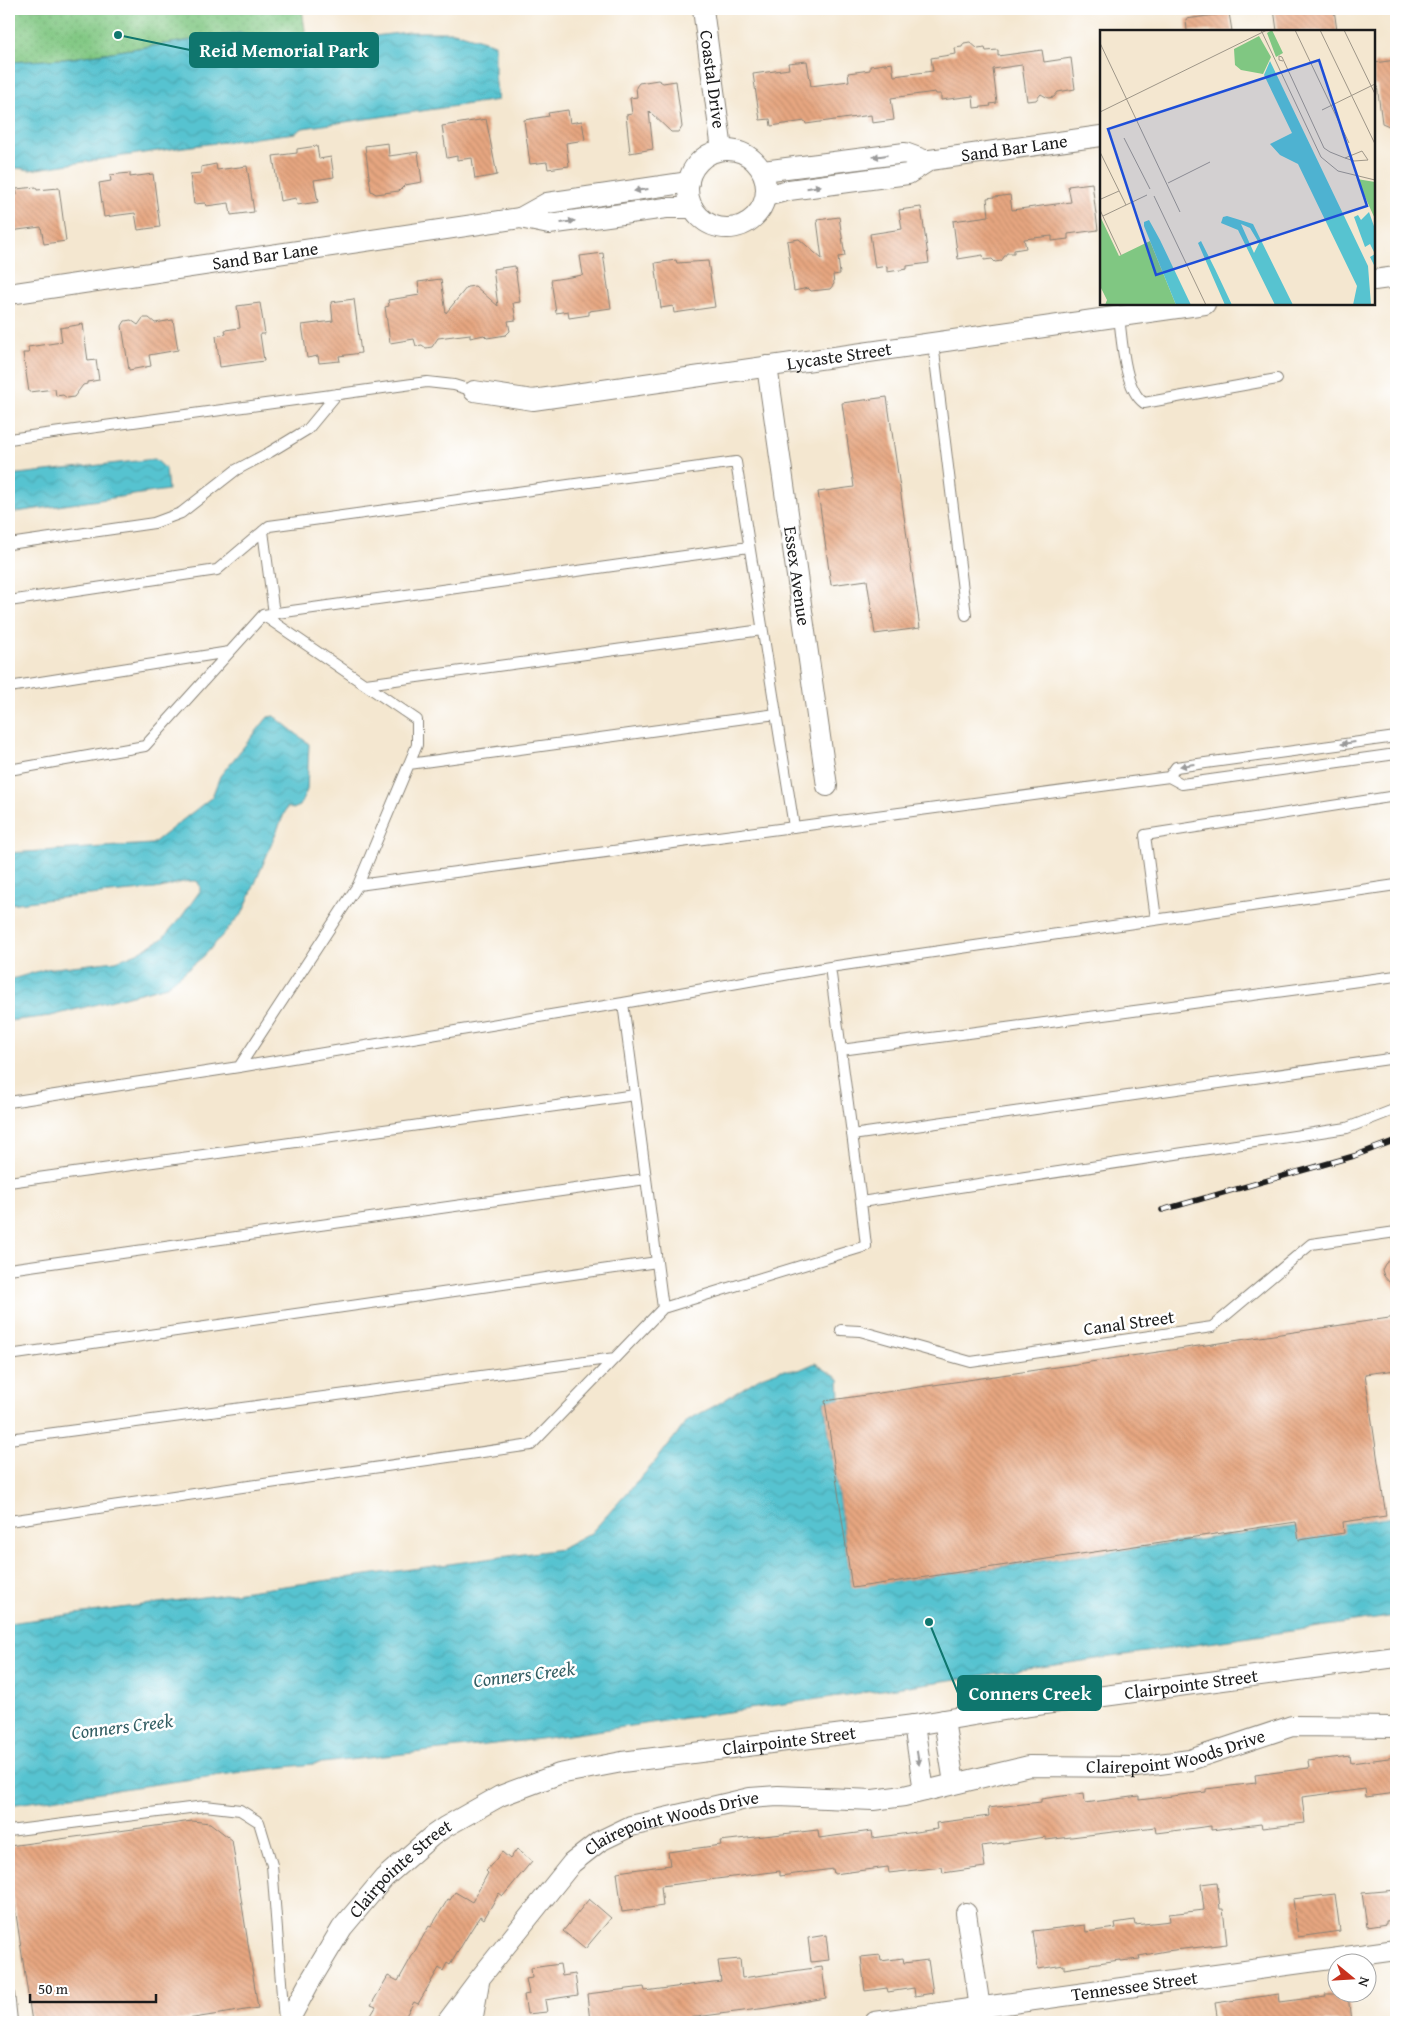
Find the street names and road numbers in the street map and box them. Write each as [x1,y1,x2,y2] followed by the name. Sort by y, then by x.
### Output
[693,28,733,130] street label: Coastal Drive
[959,127,1069,168] street label: Sand Bar Lane
[210,234,320,277] street label: Sand Bar Lane
[785,335,894,377] street label: Lycaste Street
[777,524,818,627] street label: Essex Avenue
[1082,1303,1177,1342] street label: Canal Street
[1123,1662,1260,1706] street label: Clairpointe Street
[721,1718,858,1762] street label: Clairpointe Street
[1086,1722,1268,1780] street label: Clairepoint Woods Drive
[578,1783,760,1862] street label: Clairepoint Woods Drive
[342,1812,457,1924] street label: Clairpointe Street
[1070,1963,1200,2008] street label: Tennessee Street

